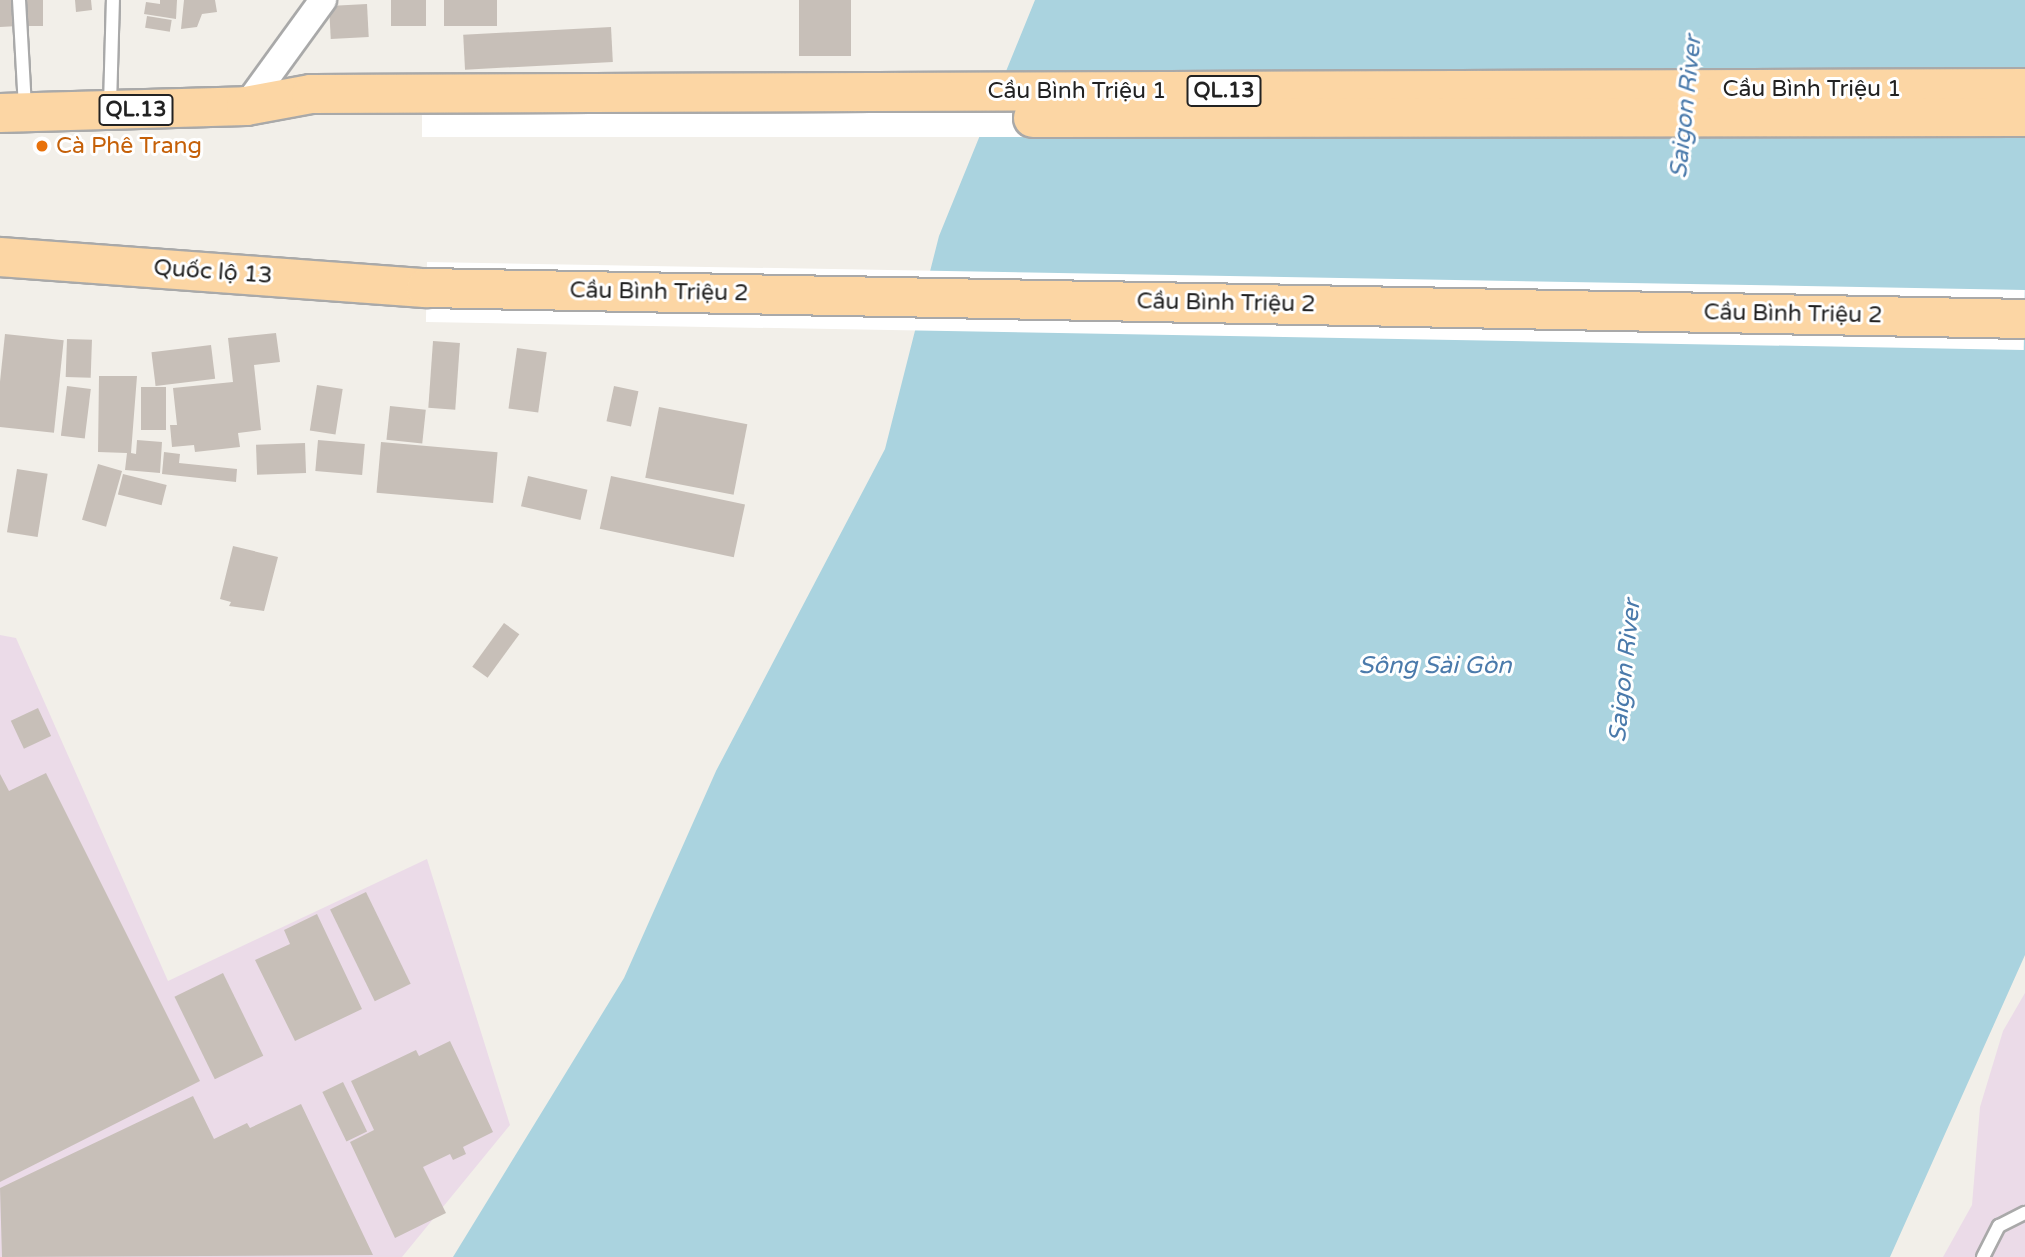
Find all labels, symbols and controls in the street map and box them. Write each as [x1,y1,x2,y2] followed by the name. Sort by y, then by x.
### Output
[1664,34,1708,180] water label: Saigon River
[1186,74,1262,108] road number: QL.13
[1723,75,1901,103] street label: Cầu Bình Triệu 1
[988,77,1166,105] street label: Cầu Bình Triệu 1
[97,92,174,128] road number: QL.13
[56,132,202,160] place label: Cà Phê Trang
[34,138,50,154] marker: Cà Phê Trang
[153,254,273,290] street label: Quốc lộ 13
[569,277,749,307] street label: Cầu Bình Triệu 2
[1136,288,1316,318] street label: Cầu Bình Triệu 2
[1703,299,1883,329] street label: Cầu Bình Triệu 2
[1603,598,1647,744] water label: Saigon River
[1358,652,1512,680] water label: Sông Sài Gòn

